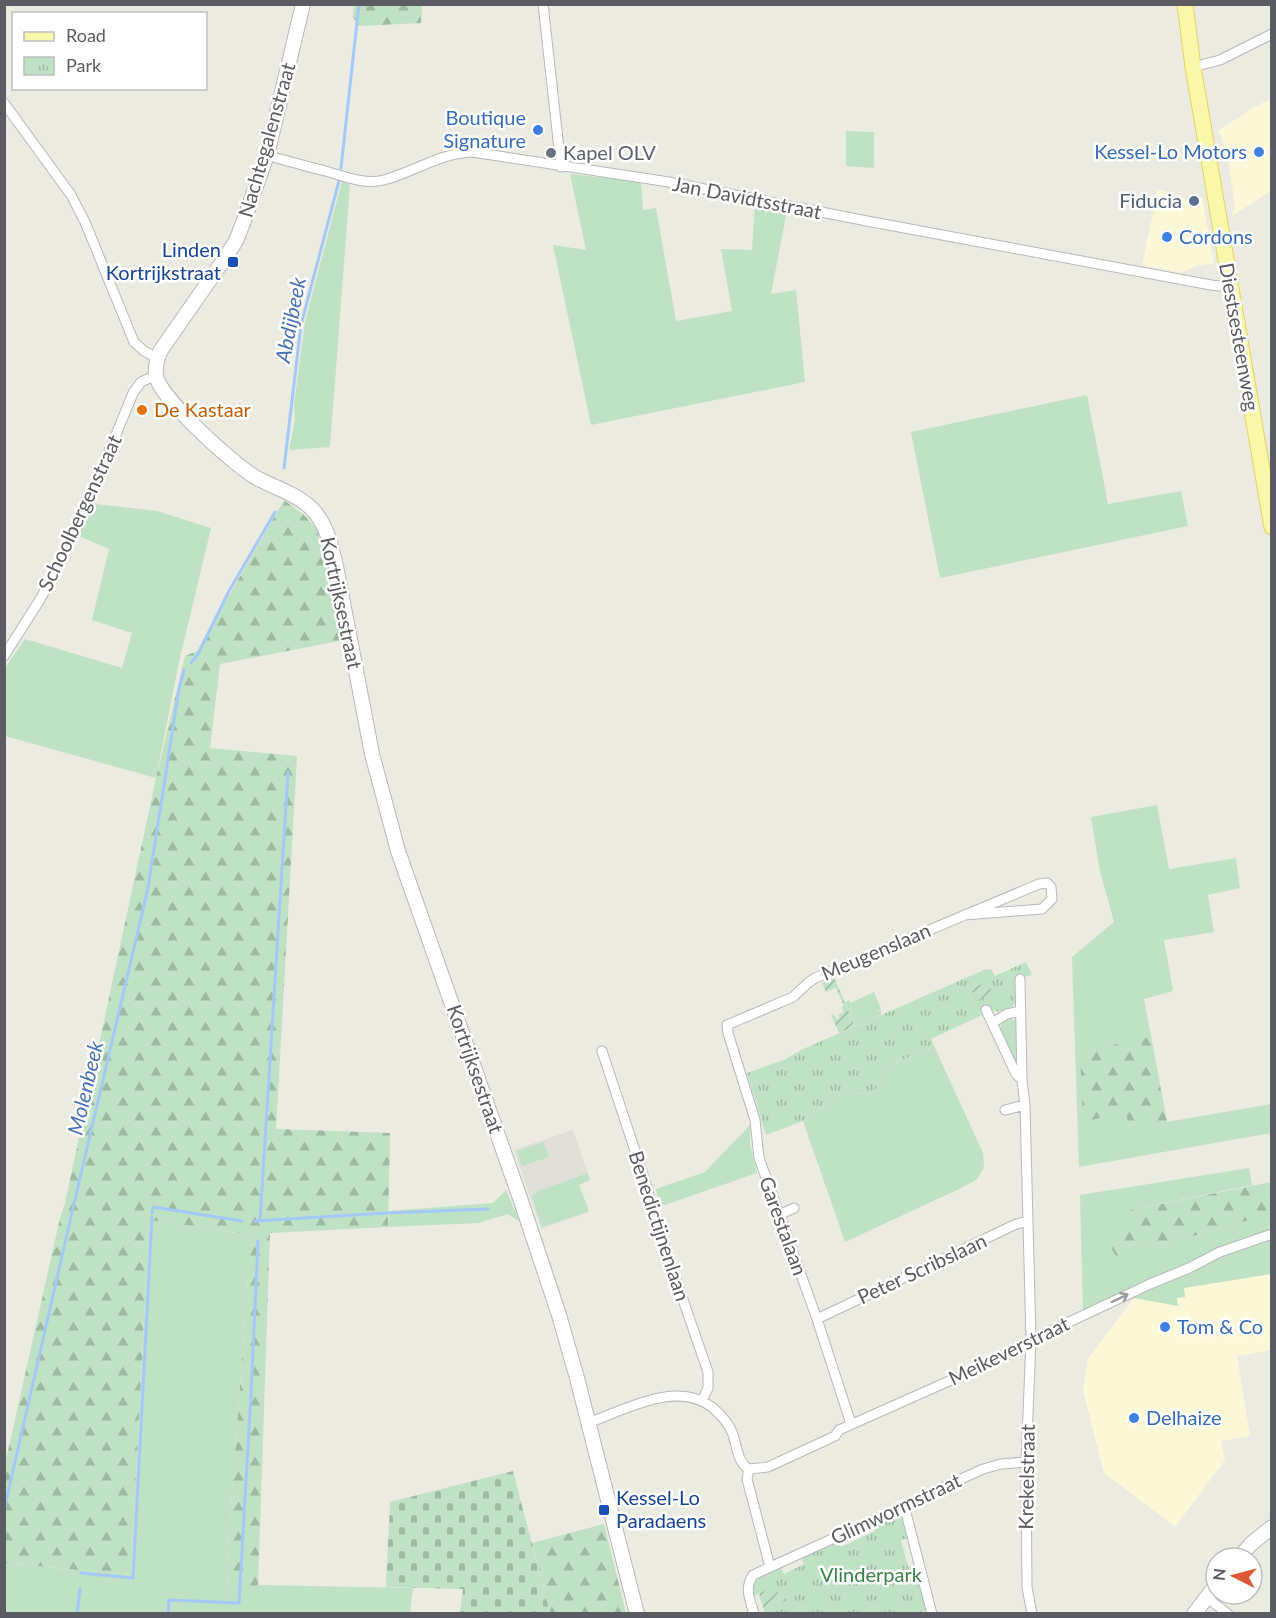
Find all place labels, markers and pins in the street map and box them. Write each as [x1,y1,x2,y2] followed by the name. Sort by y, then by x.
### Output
[443,105,526,152] place label: Boutique Signature
[531,123,545,137] marker: Boutique Signature
[1094,139,1247,163] place label: Kessel-Lo Motors
[563,140,656,164] place label: Kapel OLV
[1252,145,1266,159] marker: Kessel-Lo Motors
[544,146,558,160] marker: Kapel OLV
[1119,188,1182,212] place label: Fiducia
[1187,194,1201,208] marker: Fiducia
[1179,224,1253,248] place label: Cordons
[1160,230,1174,244] marker: Cordons
[106,237,221,284] place label: Linden Kortrijkstraat
[226,255,240,269] marker: Linden Kortrijkstraat
[154,397,252,421] place label: De Kastaar
[135,403,149,417] marker: De Kastaar
[1177,1314,1263,1338] place label: Tom & Co
[1158,1320,1172,1334] marker: Tom & Co
[1146,1405,1222,1429] place label: Delhaize
[1127,1411,1141,1425] marker: Delhaize
[616,1485,706,1532] place label: Kessel-Lo Paradaens
[597,1503,611,1517] marker: Kessel-Lo Paradaens

